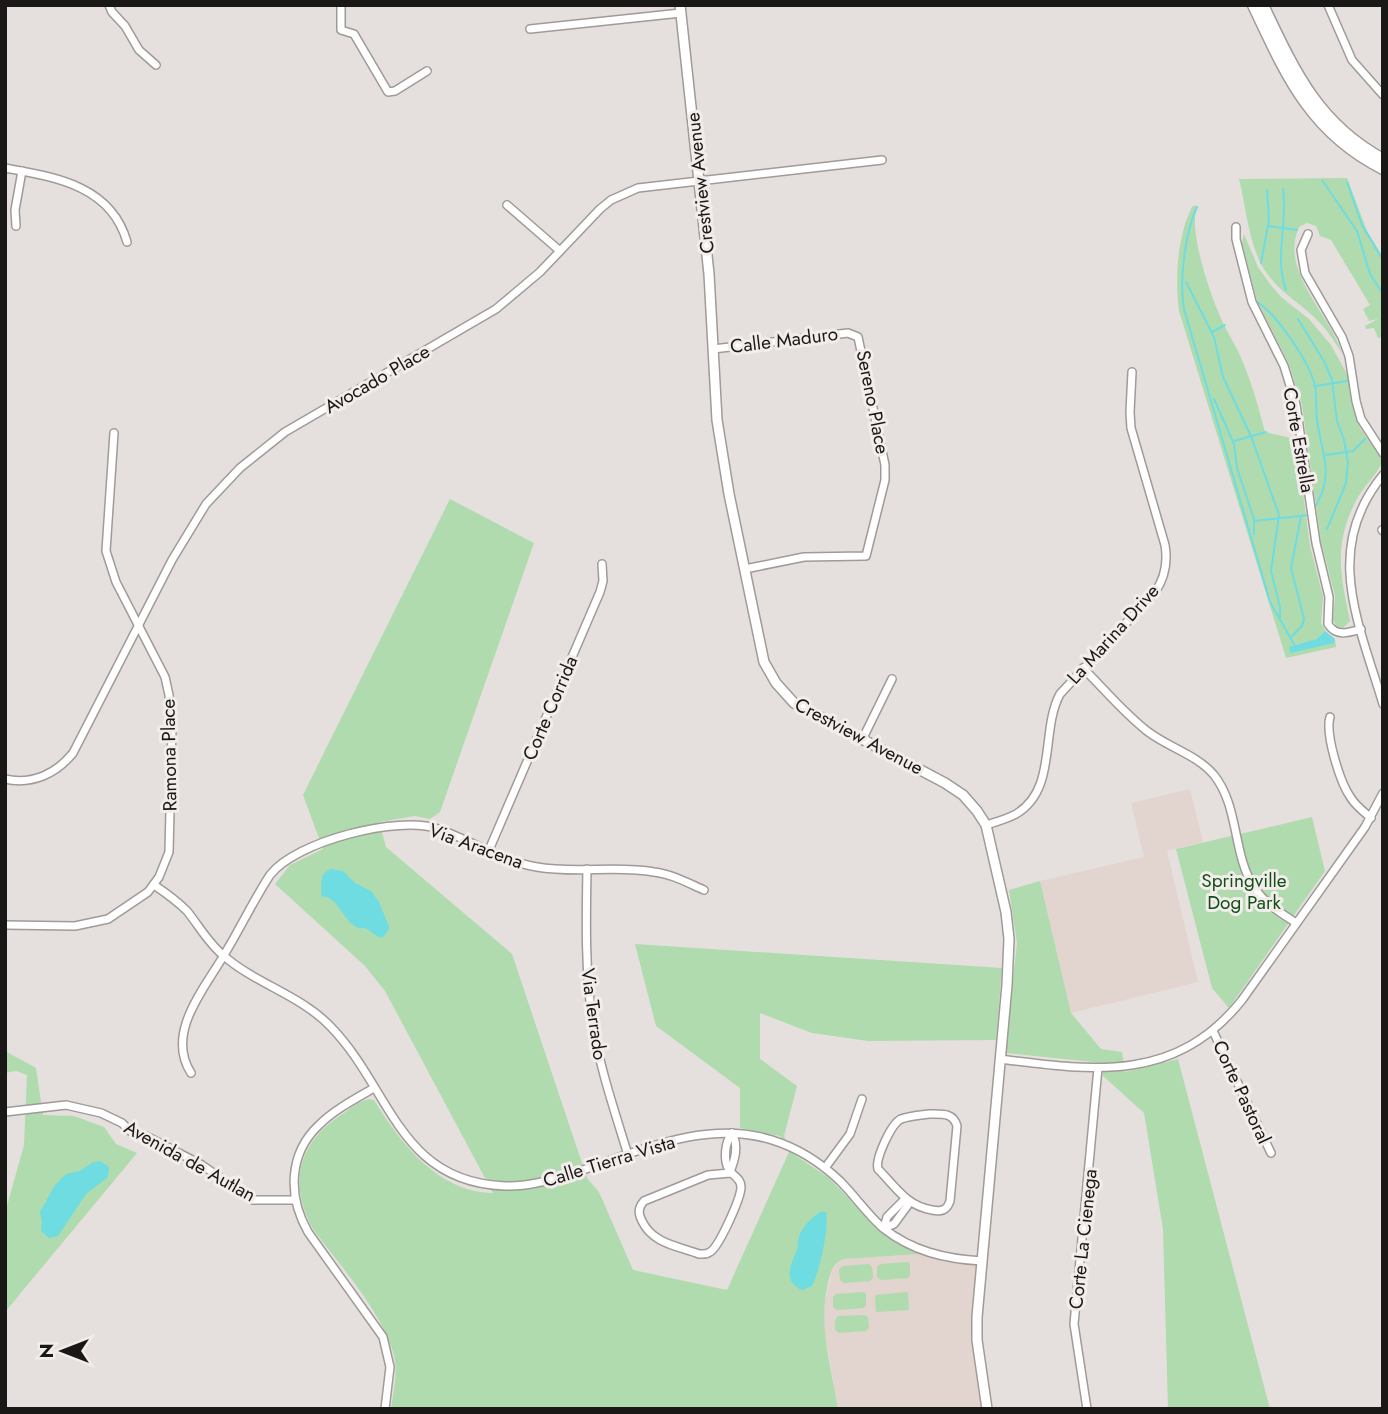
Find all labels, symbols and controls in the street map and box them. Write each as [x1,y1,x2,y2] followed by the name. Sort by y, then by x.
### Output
[679,111,721,255] street label: Crestview Avenue
[729,320,839,360] street label: Calle Maduro
[319,338,435,420] street label: Avocado Place
[850,348,896,456] street label: Sereno Place
[1276,385,1322,495] street label: Corte Estrella
[1061,578,1165,690] street label: La Marina Drive
[516,652,584,764] street label: Corte Corrida
[790,691,928,781] street label: Crestview Avenue
[155,698,183,812] street label: Ramona Place
[425,816,527,876] street label: Via Aracena
[1201,867,1287,916] park label: Springville Dog Park
[574,966,614,1062] street label: Via Terrado
[1206,1036,1278,1148] street label: Corte Pastoral
[119,1114,261,1208] street label: Avenida de Autlan
[540,1128,678,1194] street label: Calle Tierra Vista
[1062,1168,1104,1310] street label: Corte La Cienega
[28,1316,98,1386] north arrow
[33,1343,60,1359] text: N

